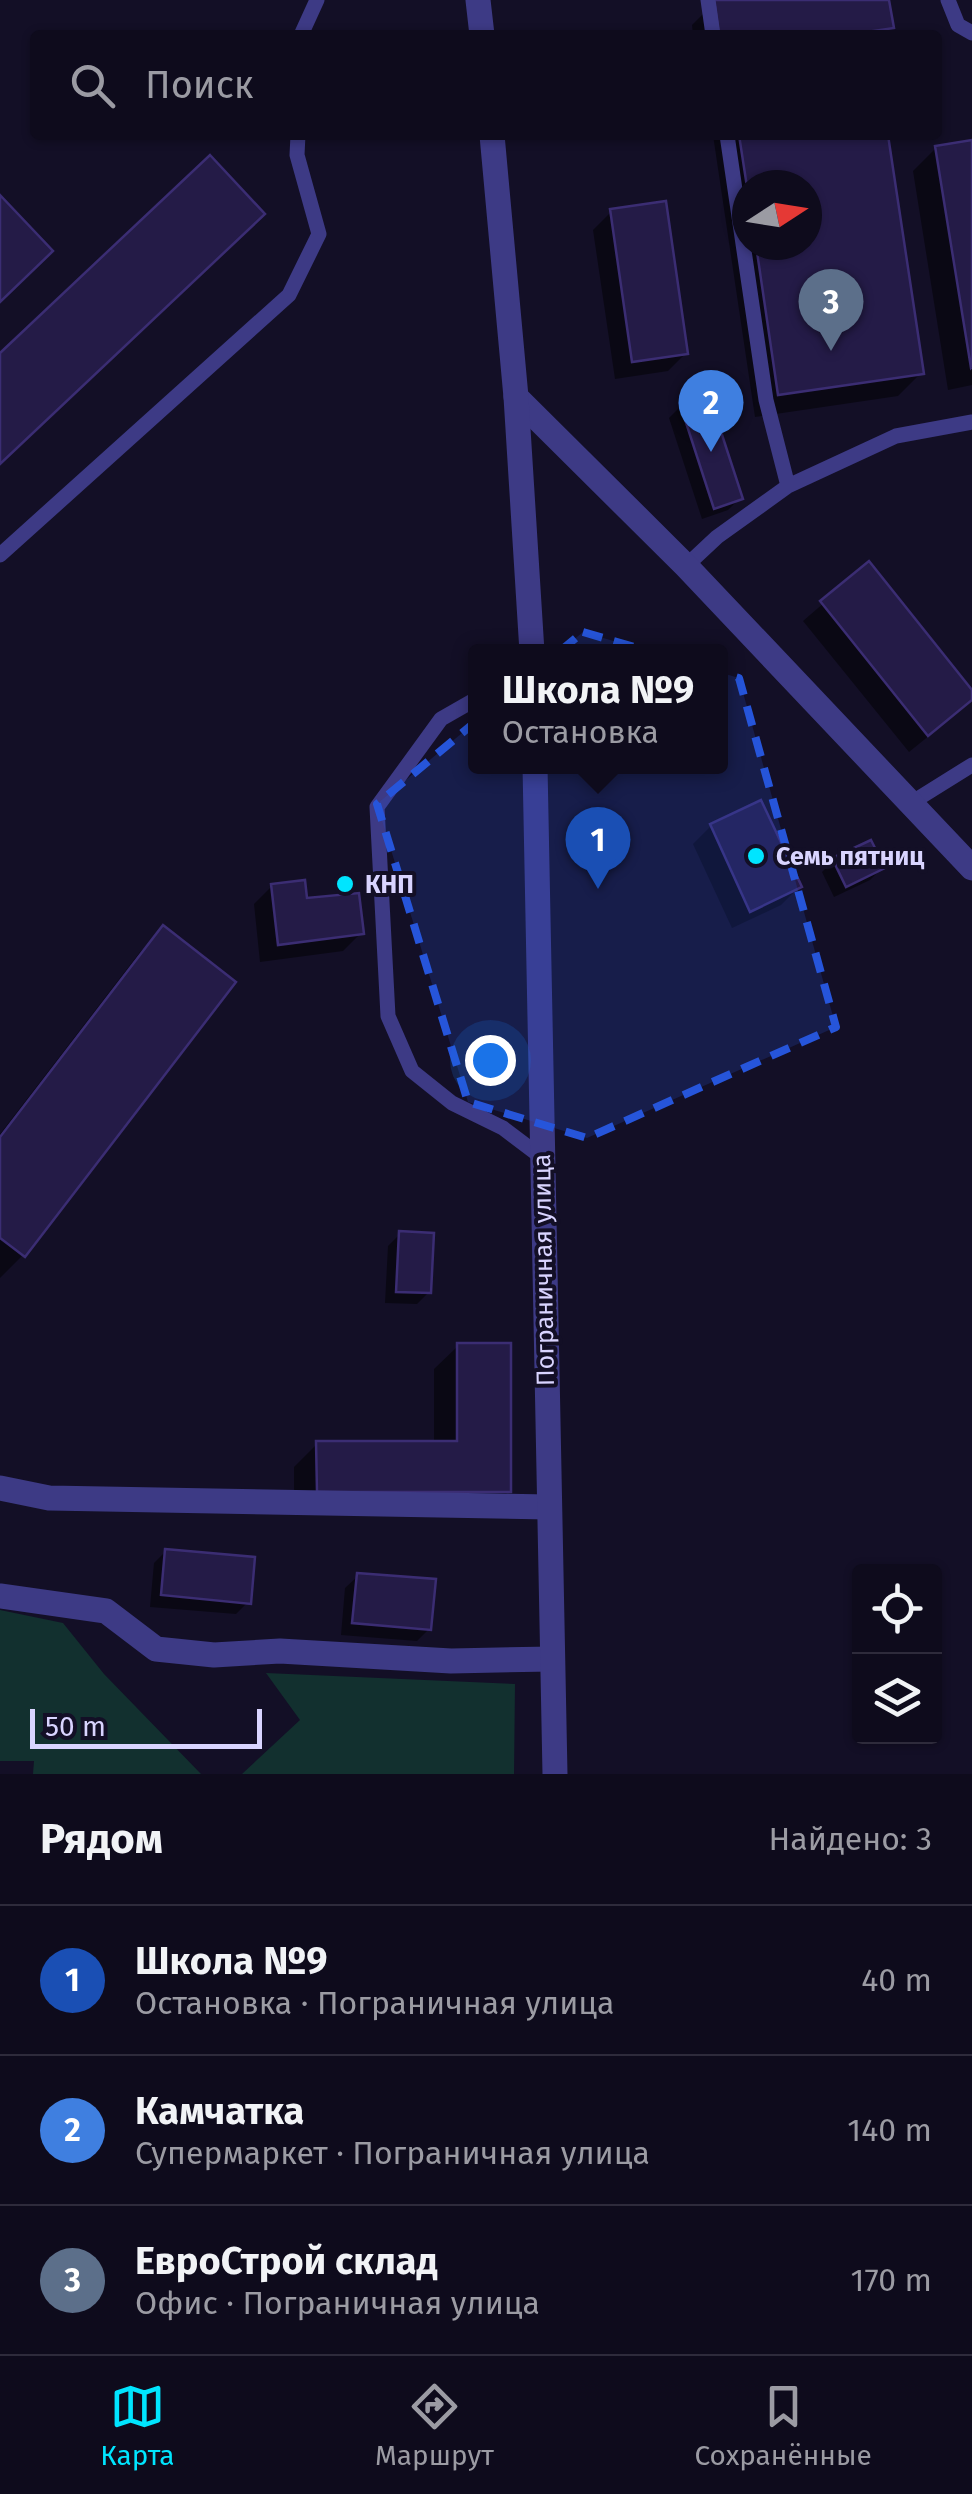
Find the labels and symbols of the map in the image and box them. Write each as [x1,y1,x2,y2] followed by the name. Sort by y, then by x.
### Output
[732,170,822,260] north arrow
[798,268,864,351] pin: 3
[678,370,744,452] pin: 2
[566,806,630,889] pin: 1
[776,842,924,872] place label: Семь пятниц
[745,845,767,867] marker: Семь пятниц
[365,870,414,900] place label: КНП
[334,873,356,895] marker: КНП
[465,1035,516,1086] your location
[527,1153,561,1386] street label: Пограничная улица
[30,1704,262,1748] scale bar

